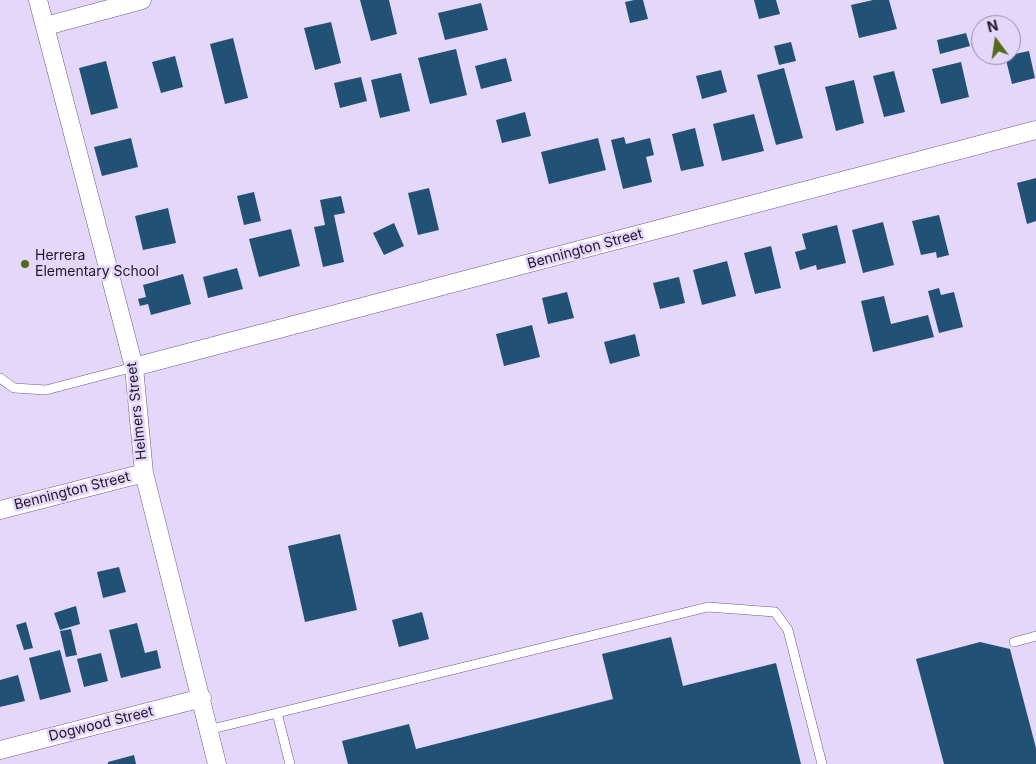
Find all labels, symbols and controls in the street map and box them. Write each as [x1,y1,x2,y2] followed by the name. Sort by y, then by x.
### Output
[971,15,1021,65] north arrow
[985,16,1000,35] text: N
[526,226,644,272] street label: Bennington Street
[35,248,159,280] place label: Herrera Elementary School
[19,258,31,270] marker: Herrera Elementary School
[123,361,151,461] street label: Helmers Street
[12,468,132,514] street label: Bennington Street
[47,703,155,745] street label: Dogwood Street

